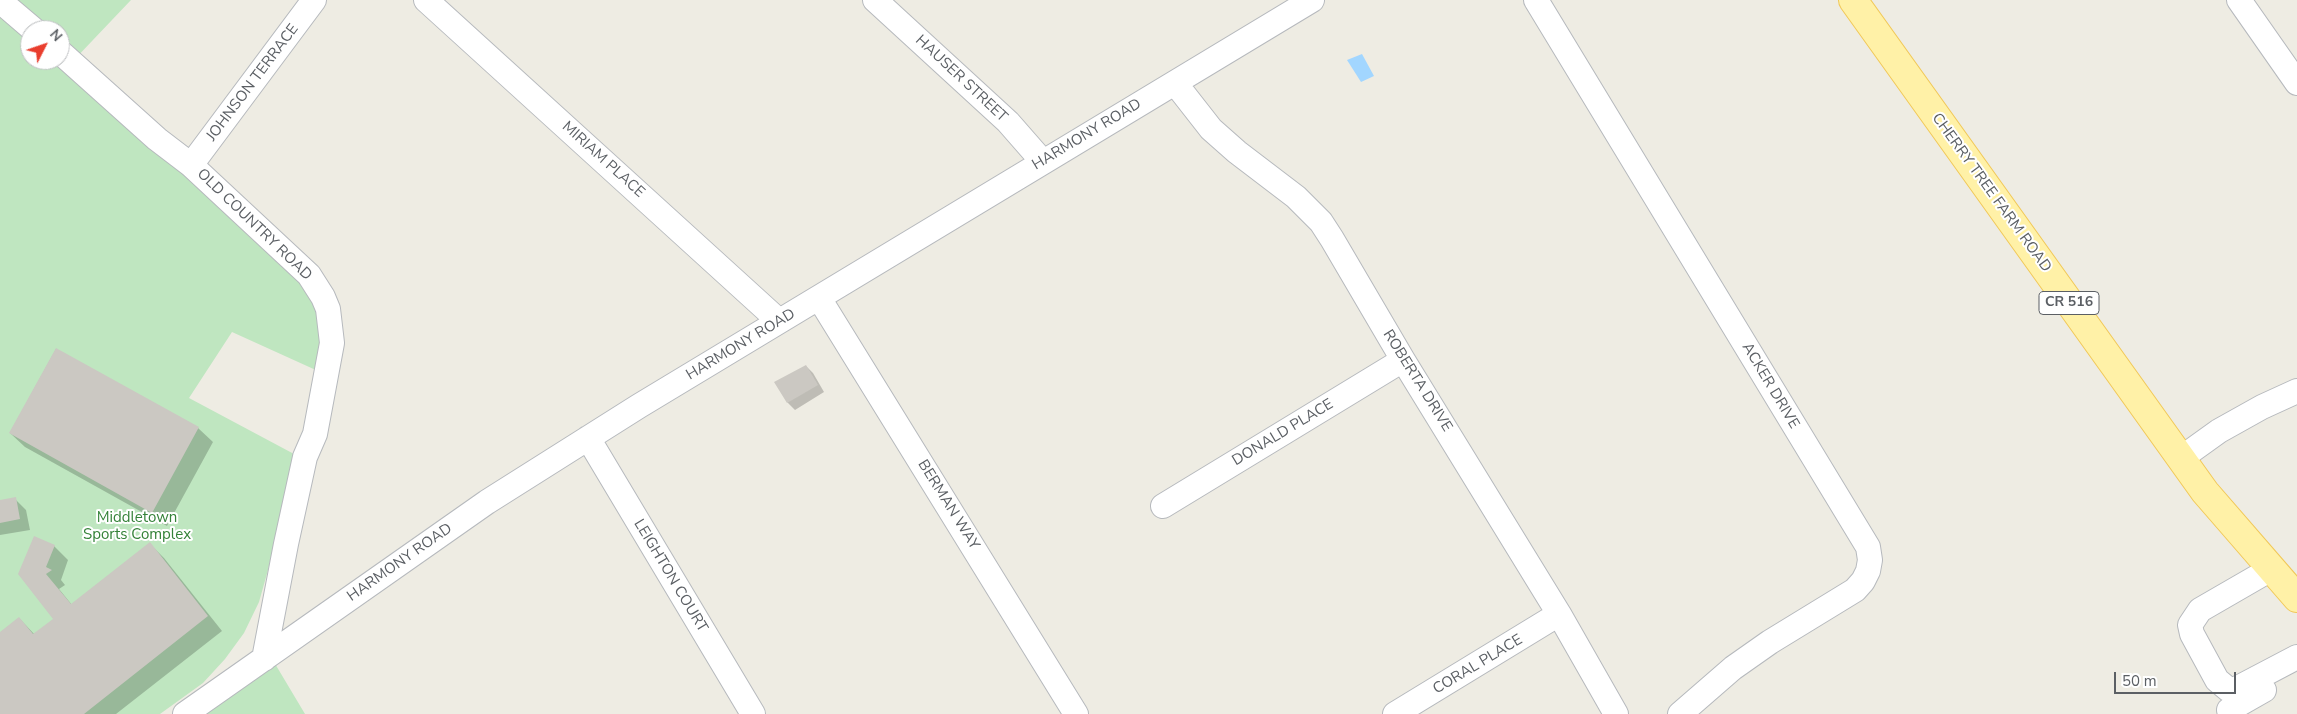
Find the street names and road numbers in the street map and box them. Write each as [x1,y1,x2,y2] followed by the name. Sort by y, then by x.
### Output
[203,21,303,145] street label: JOHNSON TERRACE
[911,32,1011,126] street label: HAUSER STREET
[1029,95,1145,175] street label: HARMONY ROAD
[1927,110,2055,276] street label: CHERRY TREE FARM ROAD
[558,118,648,202] street label: MIRIAM PLACE
[193,165,315,285] street label: OLD COUNTRY ROAD
[2039,292,2099,314] road number: CR 516
[683,305,799,385] street label: HARMONY ROAD
[1378,327,1456,435] street label: ROBERTA DRIVE
[1737,340,1803,432] street label: ACKER DRIVE
[1229,396,1337,470] street label: DONALD PLACE
[913,457,983,553] street label: BERMAN WAY
[629,516,711,636] street label: LEIGHTON COURT
[344,520,456,606] street label: HARMONY ROAD
[1430,631,1526,699] street label: CORAL PLACE

